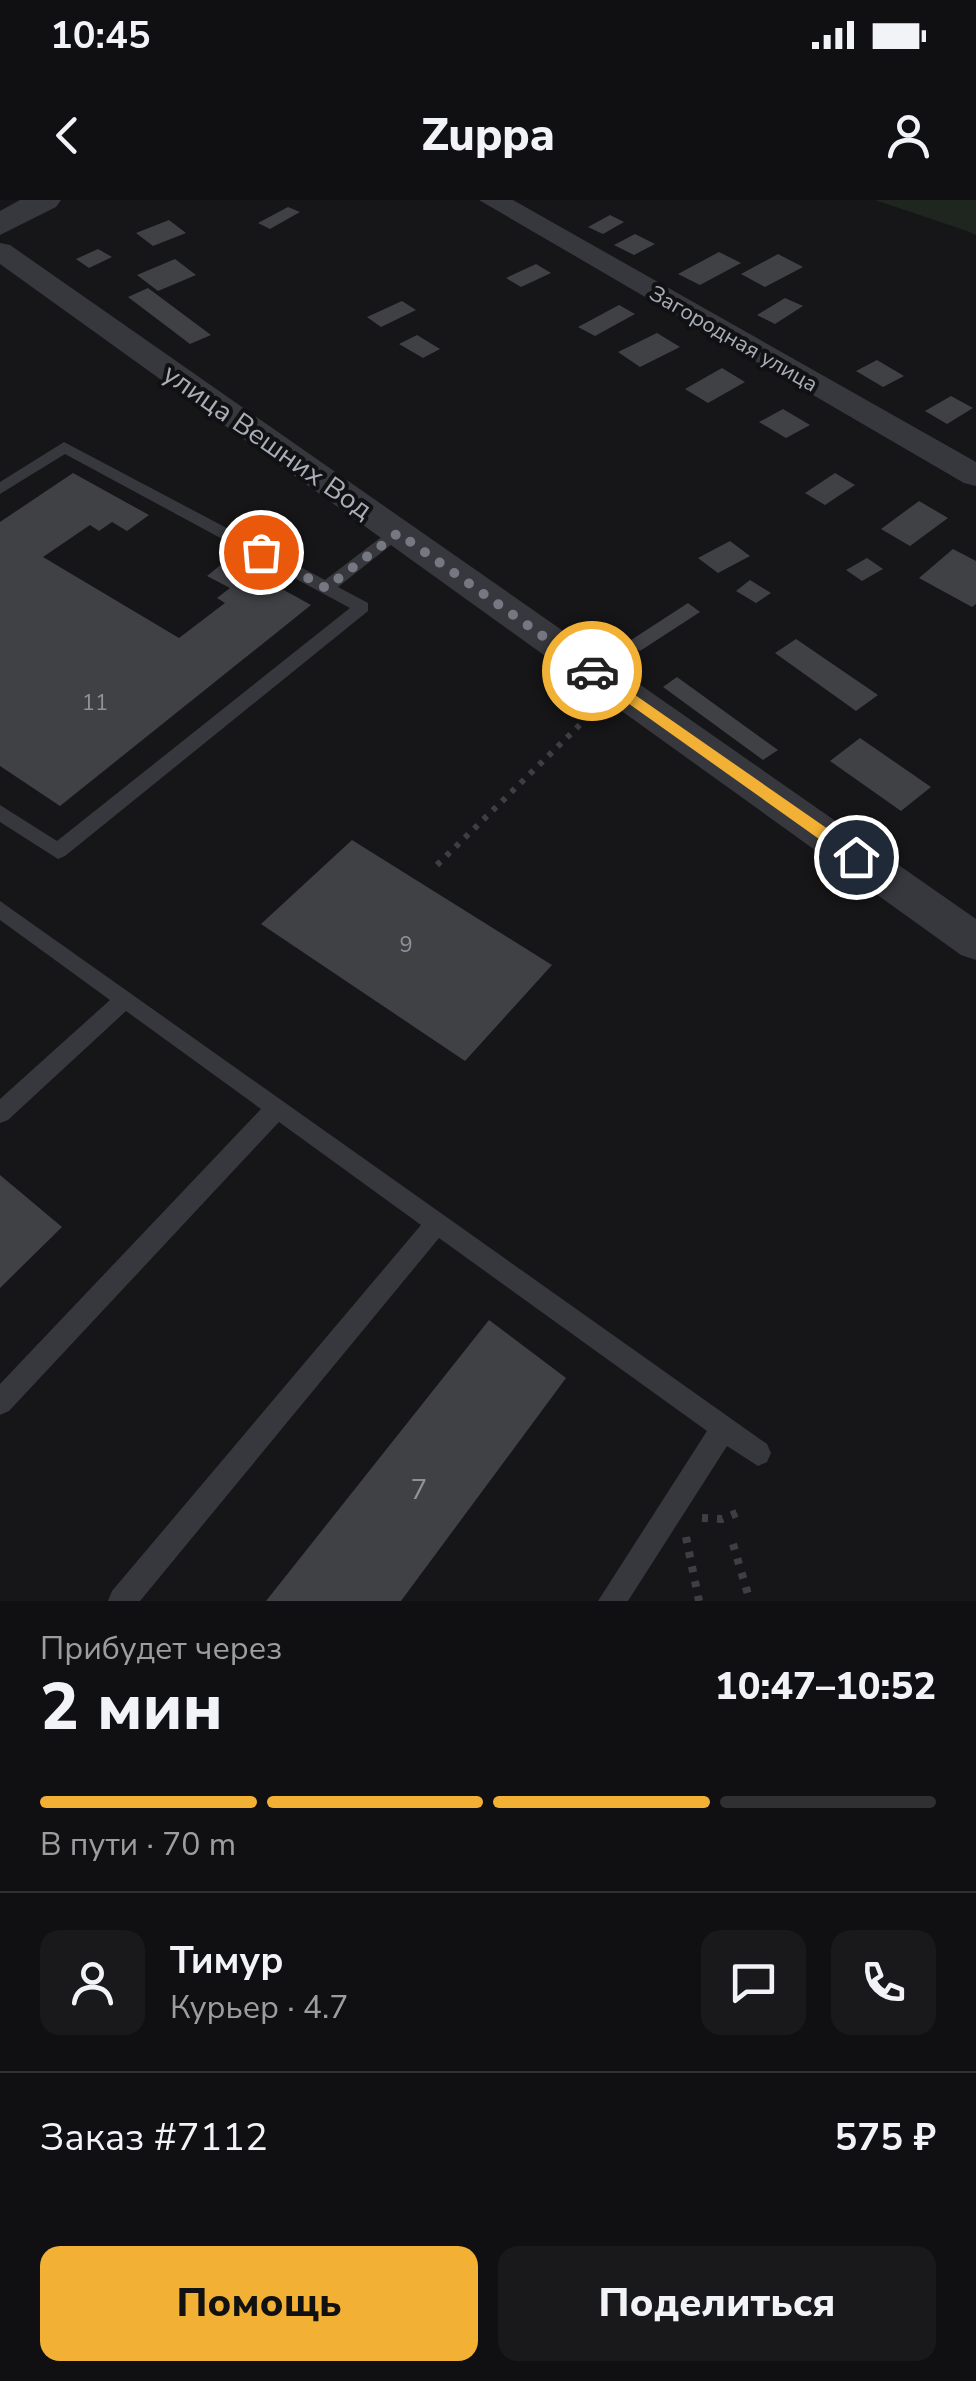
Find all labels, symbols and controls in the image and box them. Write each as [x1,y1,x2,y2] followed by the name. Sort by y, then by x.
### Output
[50,10,151,61] text: 10:45
[421,105,555,166] text: Zuppa
[40,108,95,163] icon: back
[881,108,936,163] icon: person
[644,278,823,399] street label: Загородная улица
[155,355,380,529] street label: улица Вешних Вод
[219,510,304,595] pin
[234,525,289,580] icon: bag
[542,621,642,721] courier
[565,644,620,699] icon: car
[82,688,108,718] house number: 11
[814,815,899,900] pin
[829,830,884,885] icon: home
[399,930,413,960] house number: 9
[411,1471,427,1509] house number: 7
[40,1627,282,1670] text: Прибудет через
[715,1661,936,1712] text: 10:47–10:52
[40,1663,223,1752] text: 2 мин
[40,1823,236,1866] text: В пути · 70 m
[40,1930,145,2035] button: person
[701,1930,806,2035] button: chat
[831,1930,936,2035] button: phone
[170,1935,283,1986] text: Тимур
[170,1986,348,2029] text: Курьер · 4.7
[40,2112,268,2163] text: Заказ #7112
[835,2112,936,2163] text: 575 ₽
[40,2246,478,2361] button: Помощь
[498,2246,936,2361] button: Поделиться

